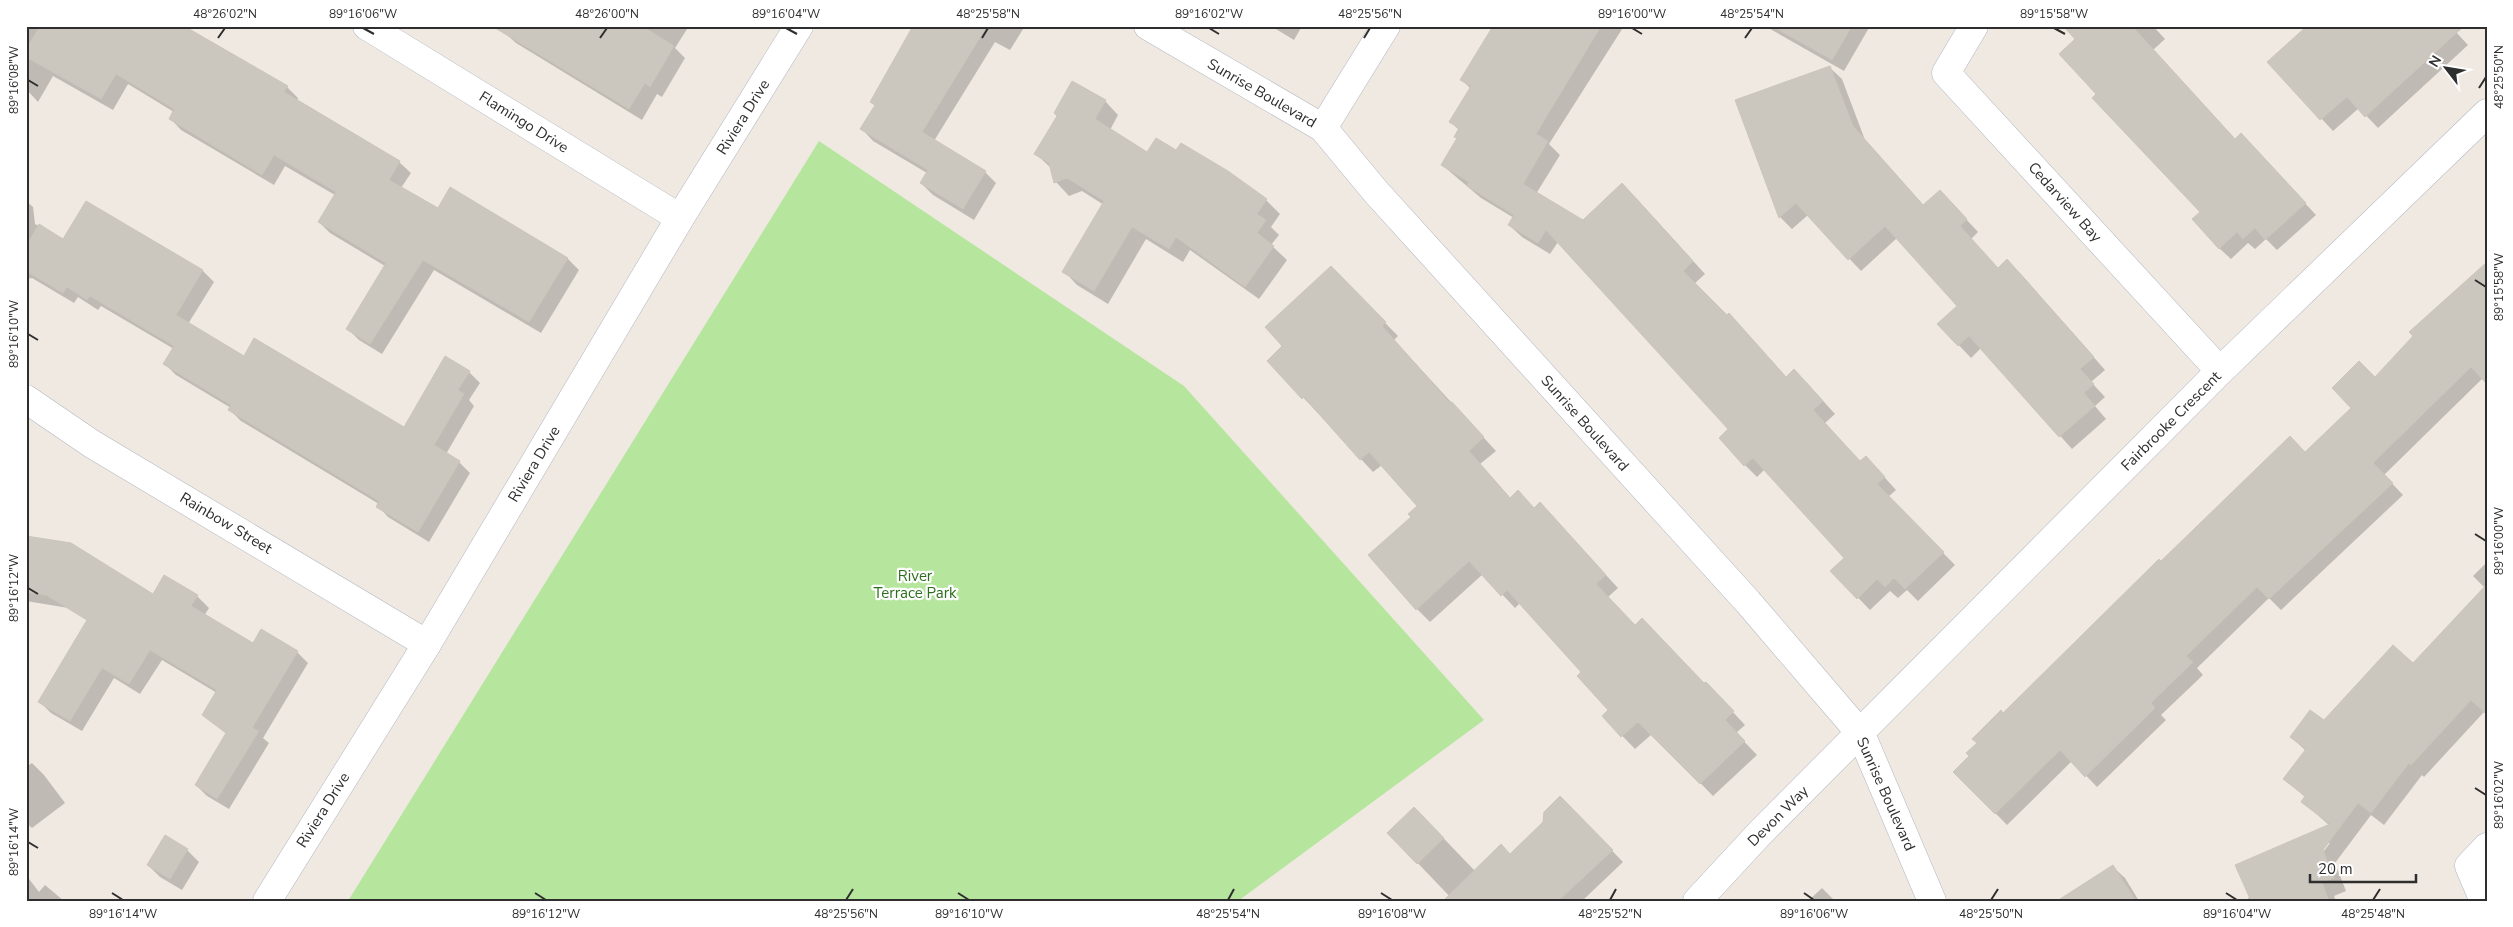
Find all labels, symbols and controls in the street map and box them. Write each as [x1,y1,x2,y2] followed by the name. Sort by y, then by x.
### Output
[193,6,257,22] text: 48°26'02"N
[329,6,397,22] text: 89°16'06"W
[575,6,639,22] text: 48°26'00"N
[752,6,820,22] text: 89°16'04"W
[956,6,1020,22] text: 48°25'58"N
[1175,6,1243,22] text: 89°16'02"W
[1338,6,1402,22] text: 48°25'56"N
[1598,6,1666,22] text: 89°16'00"W
[1720,6,1784,22] text: 48°25'54"N
[2020,6,2088,22] text: 89°15'58"W
[2420,42,2470,92] north arrow
[2491,45,2507,109] text: 48°25'50"N
[6,46,22,114] text: 89°16'08"W
[2424,52,2446,71] text: N
[1204,54,1320,132] street label: Sunrise Boulevard
[712,75,774,159] street label: Riviera Drive
[475,86,573,158] street label: Flamingo Drive
[2024,158,2107,247] street label: Cedarview Bay
[2491,253,2507,321] text: 89°15'58"W
[6,300,22,368] text: 89°16'10"W
[2117,366,2226,475] street label: Fairbrooke Crescent
[1537,371,1633,475] street label: Sunrise Boulevard
[503,422,565,506] street label: Riviera Drive
[176,488,277,559] street label: Rainbow Street
[2491,507,2507,575] text: 89°16'00"W
[6,554,22,622] text: 89°16'12"W
[873,566,957,603] park label: River Terrace Park
[1852,734,1920,854] street label: Sunrise Boulevard
[2491,761,2507,829] text: 89°16'02"W
[292,768,354,852] street label: Riviera Drive
[1743,781,1813,851] street label: Devon Way
[6,808,22,876] text: 89°16'14"W
[2310,852,2417,884] scale bar
[2318,859,2353,879] text: 20 m
[89,906,157,922] text: 89°16'14"W
[512,906,580,922] text: 89°16'12"W
[814,906,878,922] text: 48°25'56"N
[935,906,1003,922] text: 89°16'10"W
[1196,906,1260,922] text: 48°25'54"N
[1358,906,1426,922] text: 89°16'08"W
[1578,906,1642,922] text: 48°25'52"N
[1780,906,1848,922] text: 89°16'06"W
[1959,906,2023,922] text: 48°25'50"N
[2203,906,2271,922] text: 89°16'04"W
[2341,906,2405,922] text: 48°25'48"N

